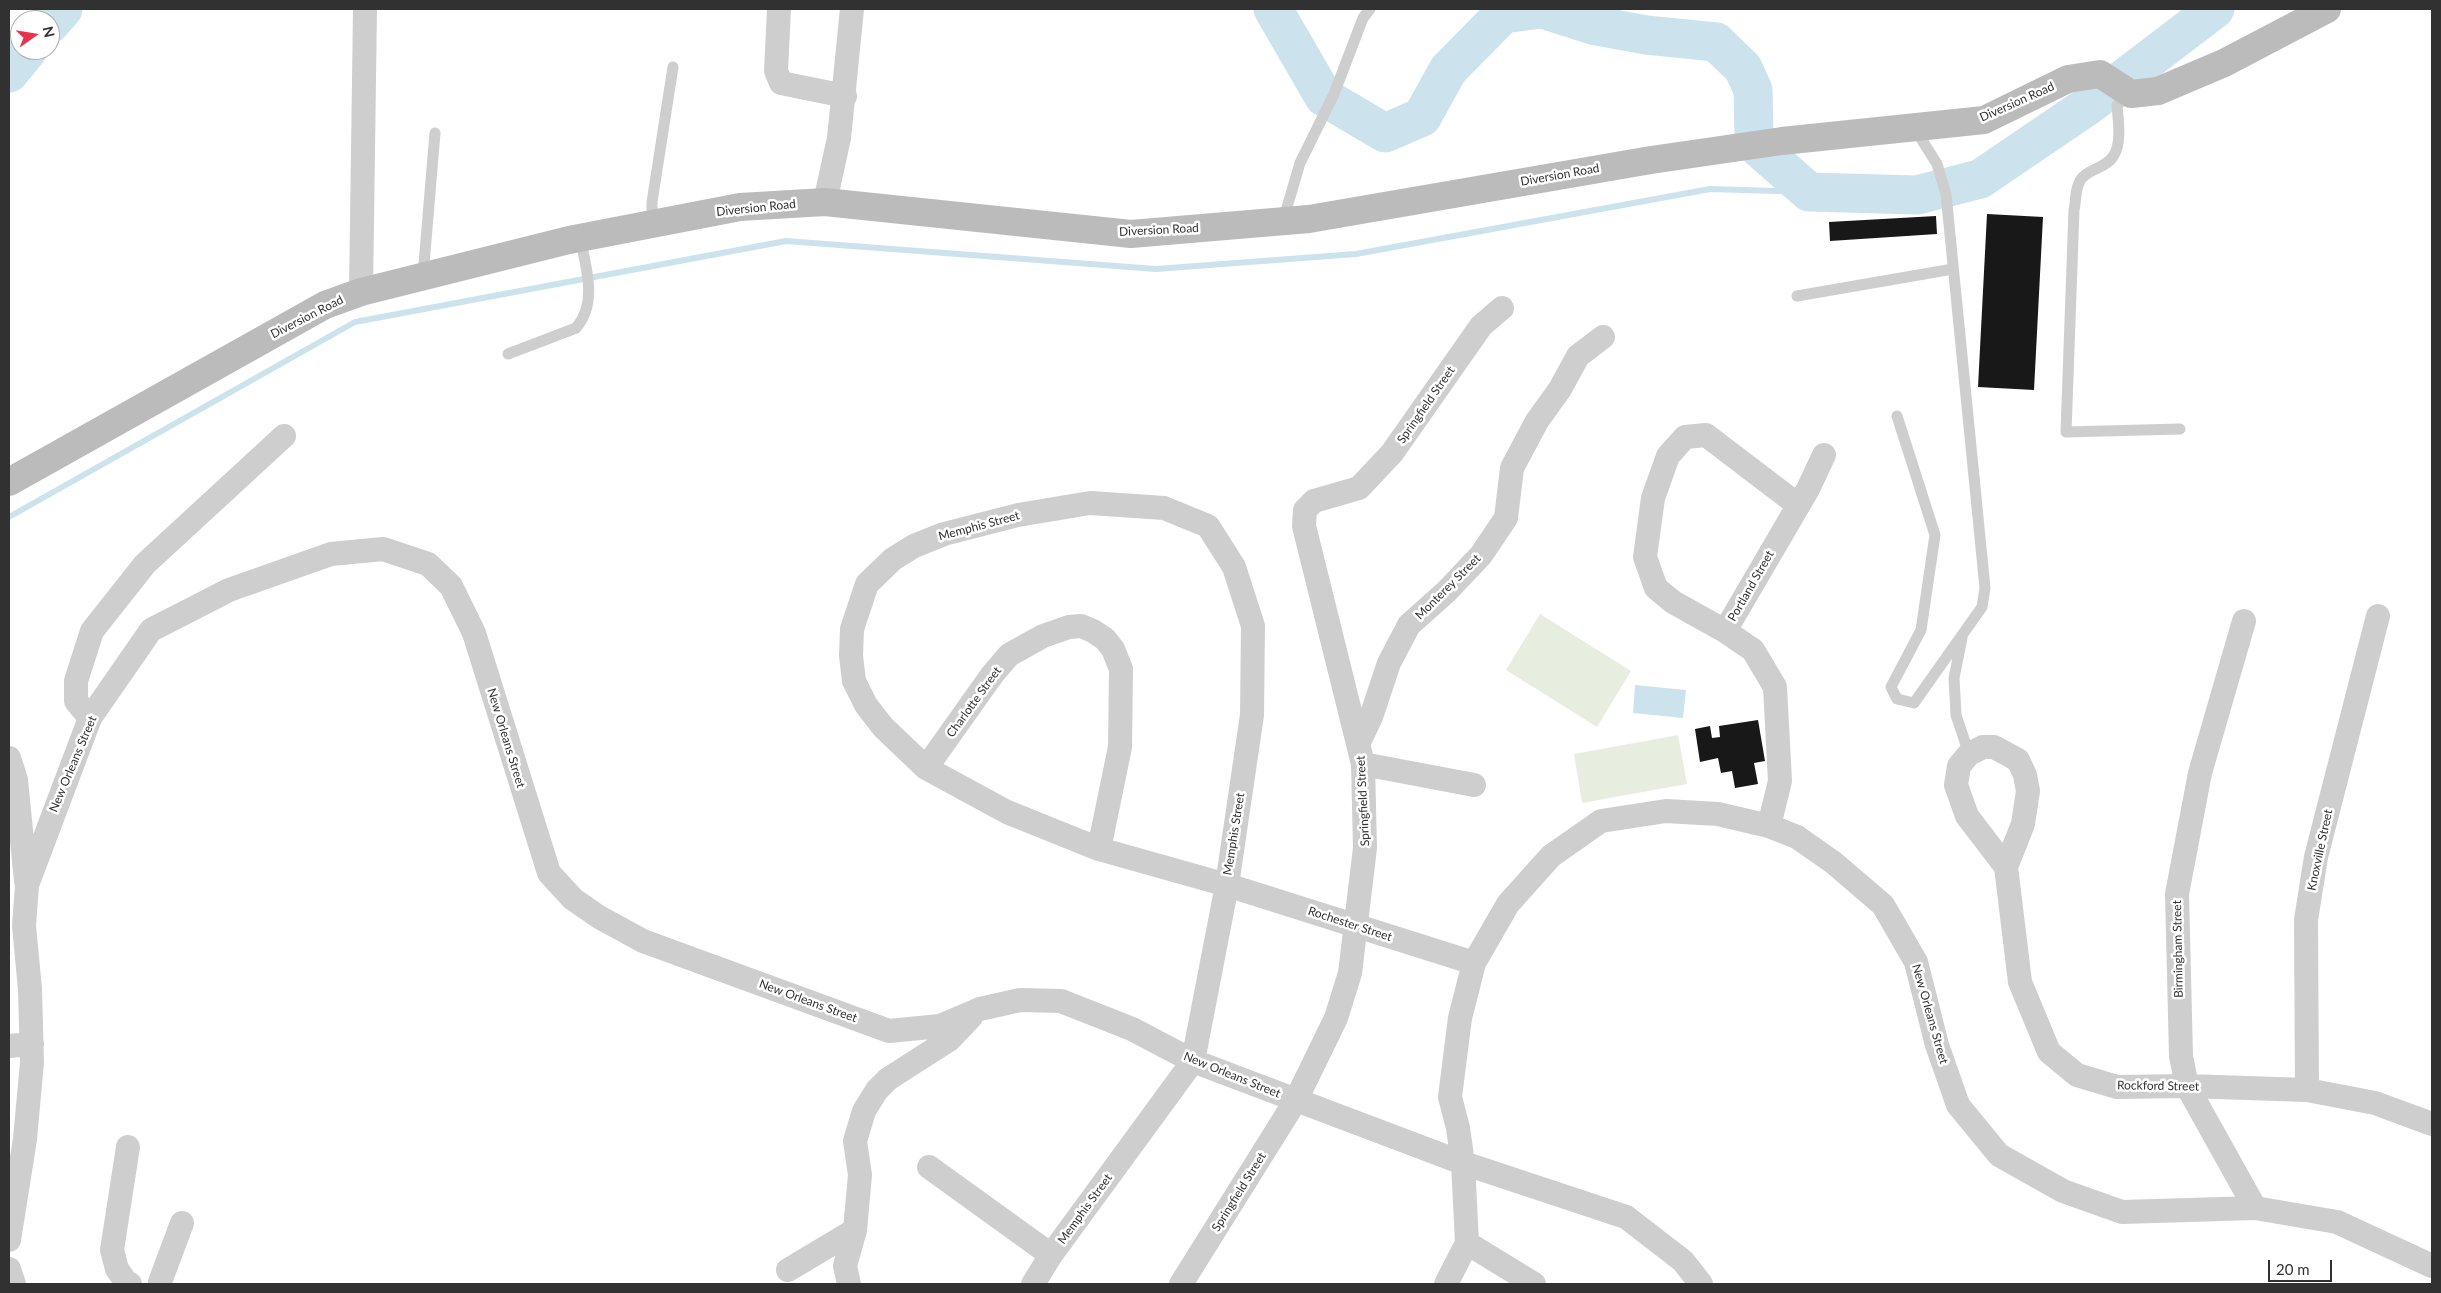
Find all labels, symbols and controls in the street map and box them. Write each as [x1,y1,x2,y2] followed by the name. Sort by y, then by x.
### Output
[10,10,60,60] north arrow
[40,25,59,39] text: N
[1978,79,2056,125] street label: Diversion Road
[1519,161,1601,189] street label: Diversion Road
[716,197,796,219] street label: Diversion Road
[1119,221,1199,239] street label: Diversion Road
[268,292,346,342] street label: Diversion Road
[1394,364,1458,446] street label: Springfield Street
[937,508,1021,544] street label: Memphis Street
[1725,548,1777,624] street label: Portland Street
[1412,551,1484,623] street label: Monterey Street
[944,664,1004,740] street label: Charlotte Street
[484,687,528,789] street label: New Orleans Street
[46,714,100,814] street label: New Orleans Street
[1353,755,1373,847] street label: Springfield Street
[1220,792,1248,876] street label: Memphis Street
[2304,808,2336,892] street label: Knoxville Street
[2170,900,2186,998] street label: Birmingham Street
[1306,904,1394,944] street label: Rochester Street
[1909,962,1951,1066] street label: New Orleans Street
[757,977,859,1025] street label: New Orleans Street
[1181,1049,1283,1101] street label: New Orleans Street
[2117,1078,2199,1094] street label: Rockford Street
[1209,1150,1269,1234] street label: Springfield Street
[1055,1171,1115,1247] street label: Memphis Street
[2271,1250,2335,1282] scale bar
[2276,1260,2310,1278] text: 20 m

